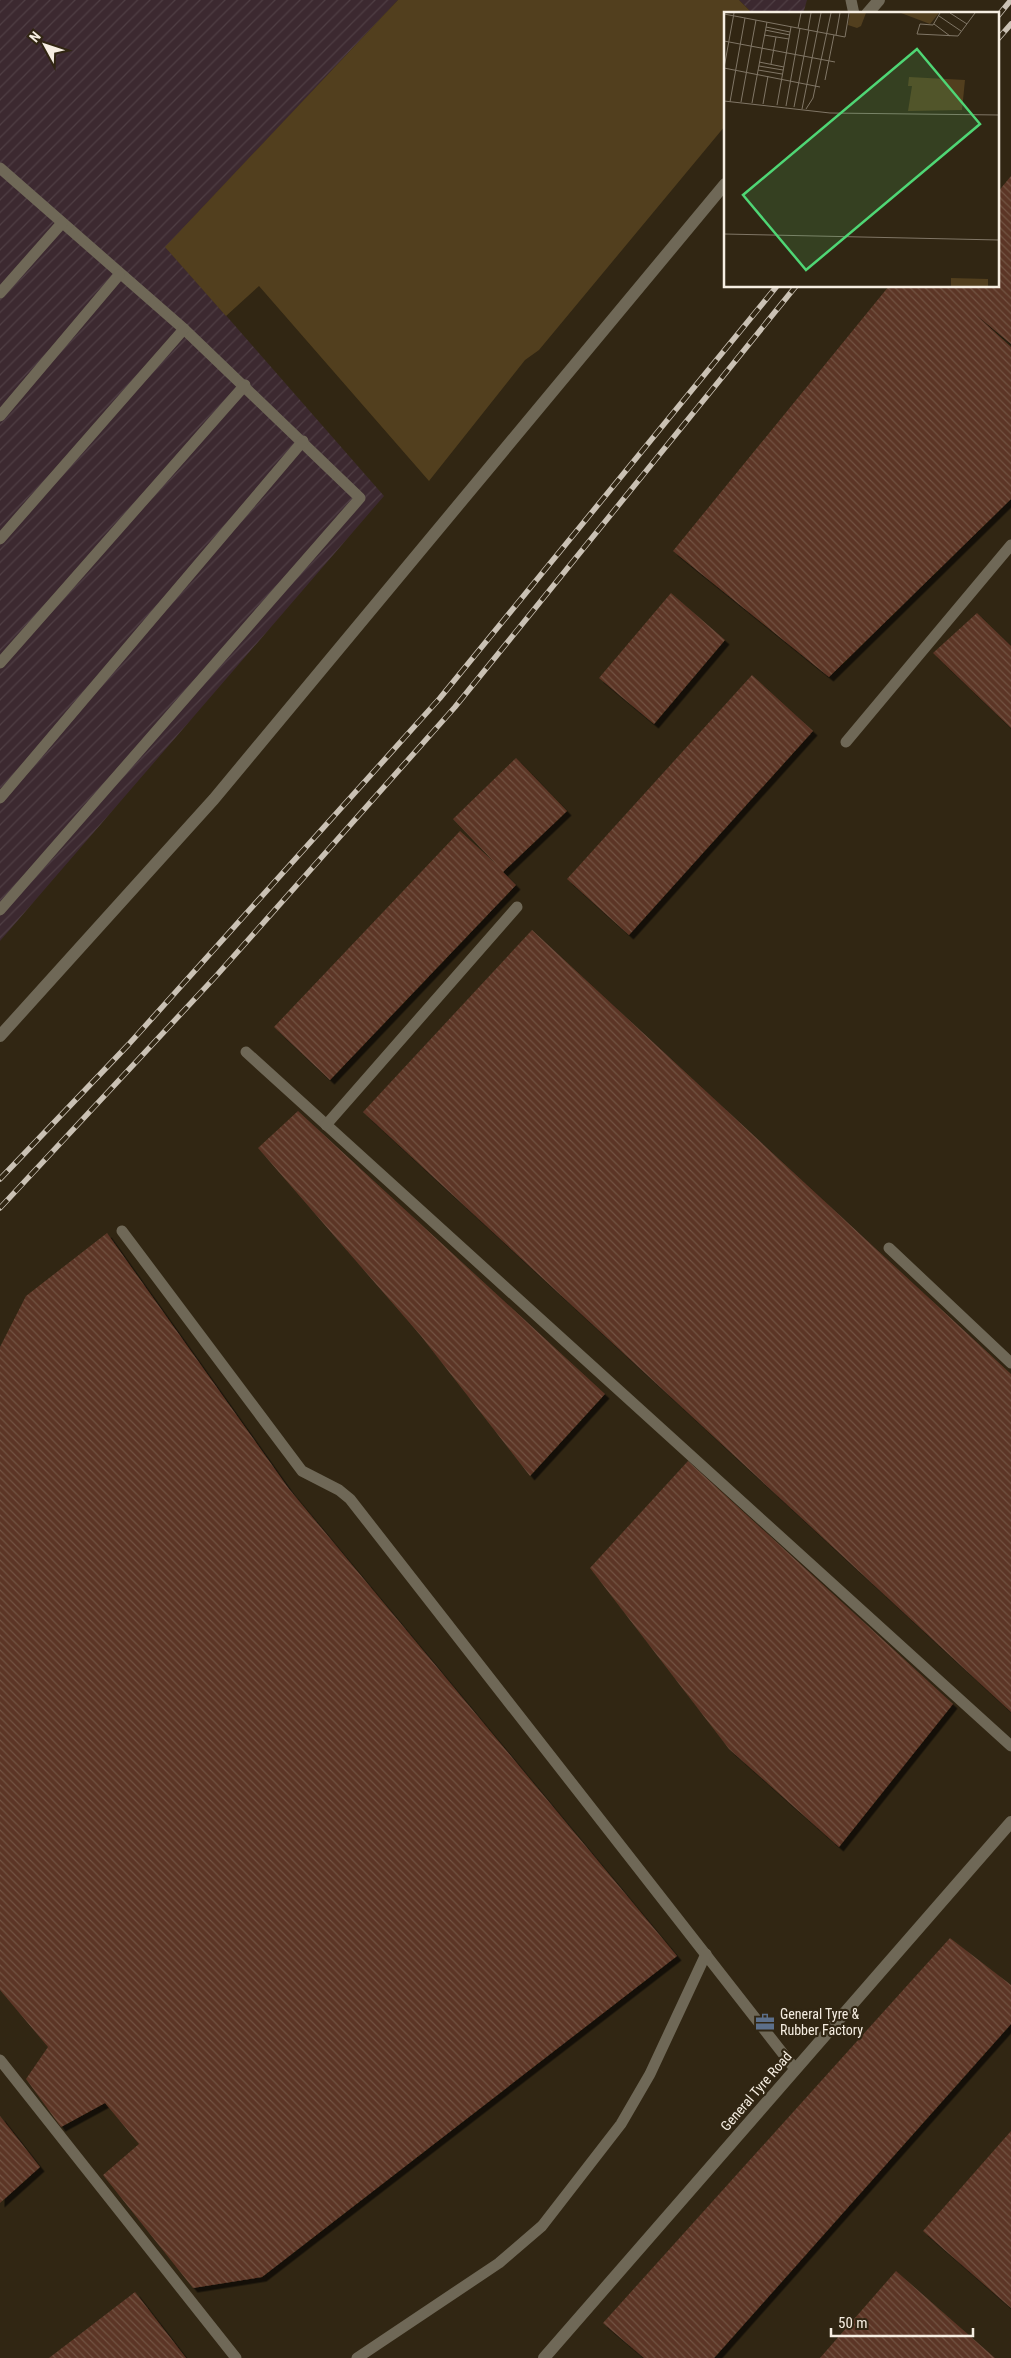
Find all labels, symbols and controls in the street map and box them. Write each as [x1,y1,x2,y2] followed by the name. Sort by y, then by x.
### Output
[724,12,998,288] inset map
[20,20,70,70] north arrow
[26,28,44,45] text: N
[780,2006,863,2038] place label: General Tyre & Rubber Factory
[754,2011,776,2033] office icon: General Tyre & Rubber Factory
[717,2048,795,2134] street label: General Tyre Road
[831,2306,974,2338] scale bar
[838,2314,868,2332] text: 50 m

